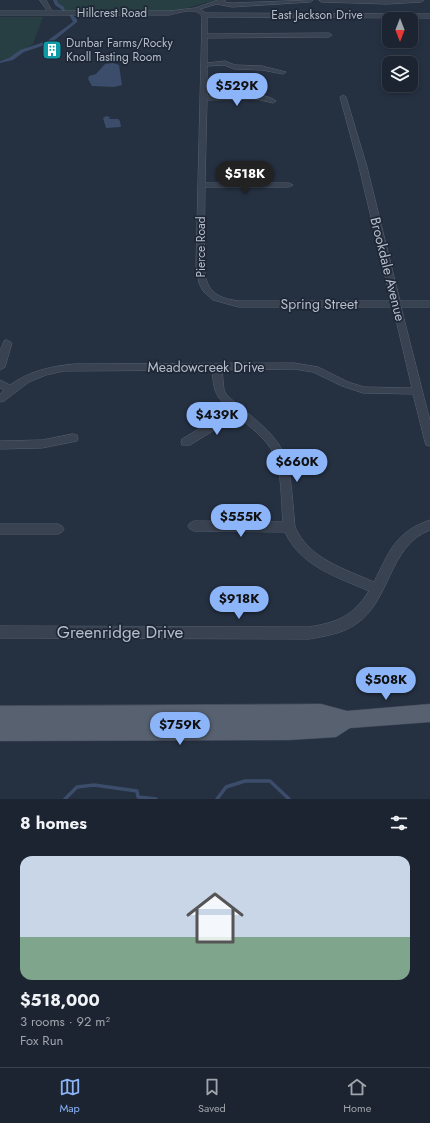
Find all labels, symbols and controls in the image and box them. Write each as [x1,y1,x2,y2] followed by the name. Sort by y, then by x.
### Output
[77,4,147,22] street label: Hillcrest Road
[271,6,363,24] street label: East Jackson Drive
[382,12,418,48] north arrow
[382,12,418,92] map controls
[66,34,173,66] place label: Dunbar Farms/Rocky Knoll Tasting Room
[41,39,63,61] building icon: Dunbar Farms/Rocky Knoll Tasting Room
[382,56,418,92] button: layers
[209,73,265,107] pin: $529K
[216,76,258,95] text: $529K
[217,161,273,195] pin: $518K
[225,164,265,183] text: $518K
[365,215,411,323] street label: Brookdale Avenue
[192,216,210,278] street label: Pierce Road
[280,294,358,314] street label: Spring Street
[147,357,265,377] street label: Meadowcreek Drive
[189,402,245,436] pin: $439K
[195,405,239,424] text: $439K
[269,449,325,483] pin: $660K
[275,452,319,471] text: $660K
[213,504,269,538] pin: $555K
[220,507,262,526] text: $555K
[211,586,267,620] pin: $918K
[219,589,259,608] text: $918K
[57,620,183,644] street label: Greenridge Drive
[358,667,414,701] pin: $508K
[365,670,407,689] text: $508K
[152,712,208,746] pin: $759K
[159,715,201,734] text: $759K
[20,811,87,835] text: 8 homes
[388,812,410,834] icon: filters
[179,882,251,954] icon: home
[20,988,100,1012] text: $518,000
[20,1012,110,1031] text: 3 rooms · 92 m²
[20,1031,63,1050] text: Fox Run
[59,1076,81,1116] tab: Map
[198,1076,226,1116] tab: Saved
[343,1076,371,1116] tab: Home

